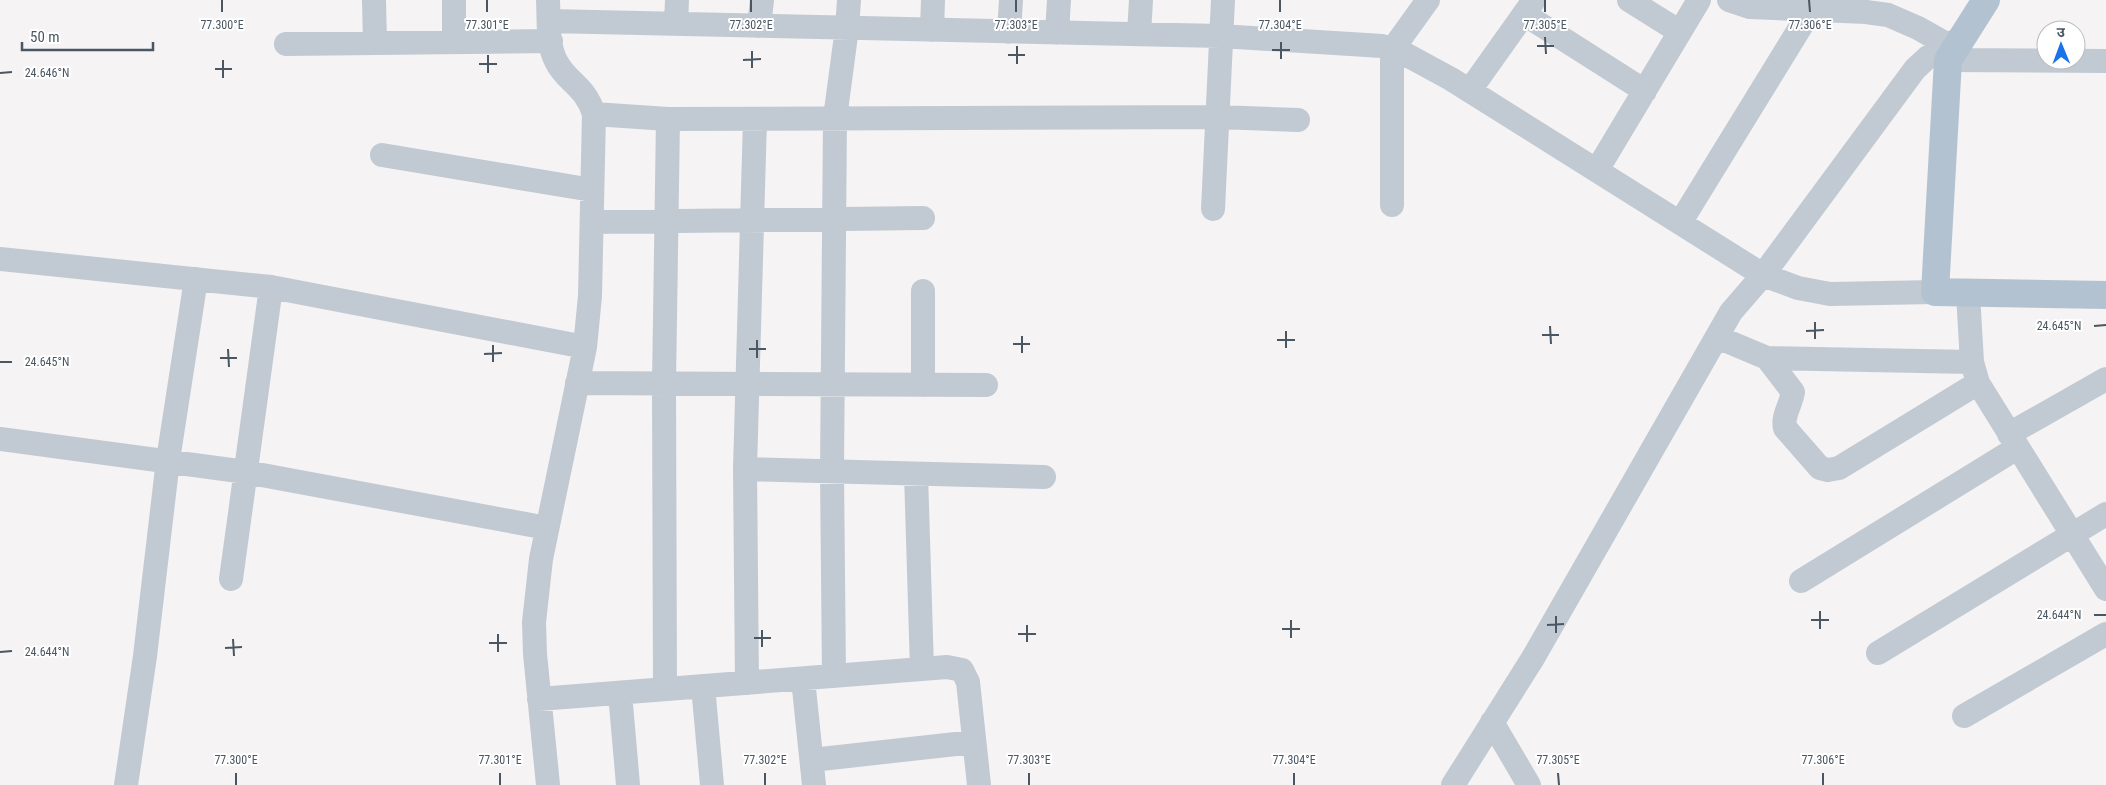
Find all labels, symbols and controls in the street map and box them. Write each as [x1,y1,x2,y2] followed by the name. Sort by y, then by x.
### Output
[200,18,244,32] text: 77.300°E
[465,18,509,32] text: 77.301°E
[729,18,773,32] text: 77.302°E
[994,18,1038,32] text: 77.303°E
[1258,18,1302,32] text: 77.304°E
[1523,18,1567,32] text: 77.305°E
[1788,18,1832,32] text: 77.306°E
[22,20,154,52] scale bar
[2036,20,2086,70] north arrow
[2057,24,2066,40] text: उ
[30,28,60,46] text: 50 m
[25,66,69,80] text: 24.646°N
[2037,319,2081,333] text: 24.645°N
[25,355,69,369] text: 24.645°N
[2037,608,2081,622] text: 24.644°N
[25,645,69,659] text: 24.644°N
[214,753,258,767] text: 77.300°E
[478,753,522,767] text: 77.301°E
[743,753,787,767] text: 77.302°E
[1007,753,1051,767] text: 77.303°E
[1272,753,1316,767] text: 77.304°E
[1536,753,1580,767] text: 77.305°E
[1801,753,1845,767] text: 77.306°E

